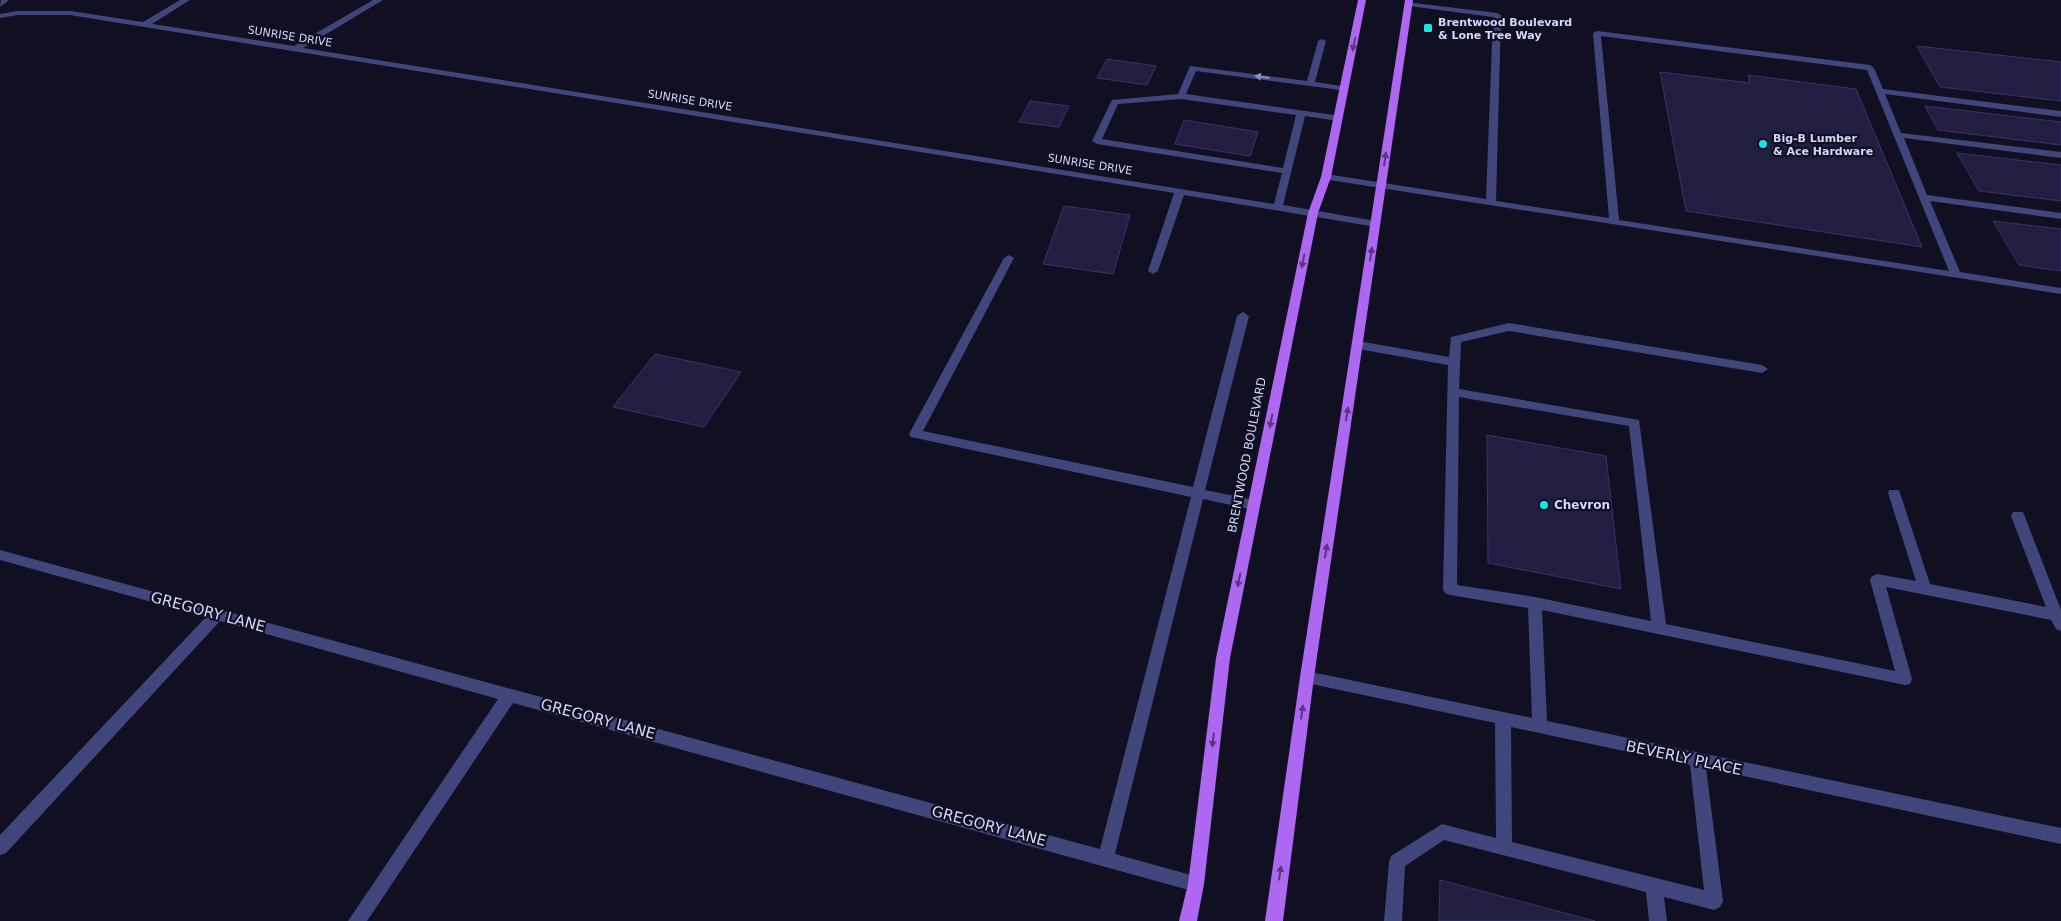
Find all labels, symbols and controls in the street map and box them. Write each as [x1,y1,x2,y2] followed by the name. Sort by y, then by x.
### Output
[1438,16,1572,42] place label: Brentwood Boulevard & Lone Tree Way
[1422,22,1434,34] marker: Brentwood Boulevard & Lone Tree Way
[247,23,333,50] street label: SUNRISE DRIVE
[1349,37,1357,53] one-way arrow
[1254,73,1270,81] one-way arrow
[647,87,733,114] street label: SUNRISE DRIVE
[1773,132,1873,158] place label: Big-B Lumber & Ace Hardware
[1757,138,1769,150] marker: Big-B Lumber & Ace Hardware
[1381,150,1389,166] one-way arrow
[1047,151,1133,178] street label: SUNRISE DRIVE
[1368,245,1376,261] one-way arrow
[1299,254,1307,269] one-way arrow
[1225,376,1269,534] street label: BRENTWOOD BOULEVARD
[1343,406,1351,422] one-way arrow
[1267,413,1275,428] one-way arrow
[1554,498,1610,512] place label: Chevron
[1538,499,1550,511] marker: Chevron
[1322,543,1330,559] one-way arrow
[1234,572,1242,588] one-way arrow
[149,588,267,636] street label: GREGORY LANE
[539,695,657,743] street label: GREGORY LANE
[1298,703,1306,719] one-way arrow
[1209,732,1217,748] one-way arrow
[1624,737,1744,779] street label: BEVERLY PLACE
[930,802,1048,850] street label: GREGORY LANE
[1277,864,1285,880] one-way arrow

